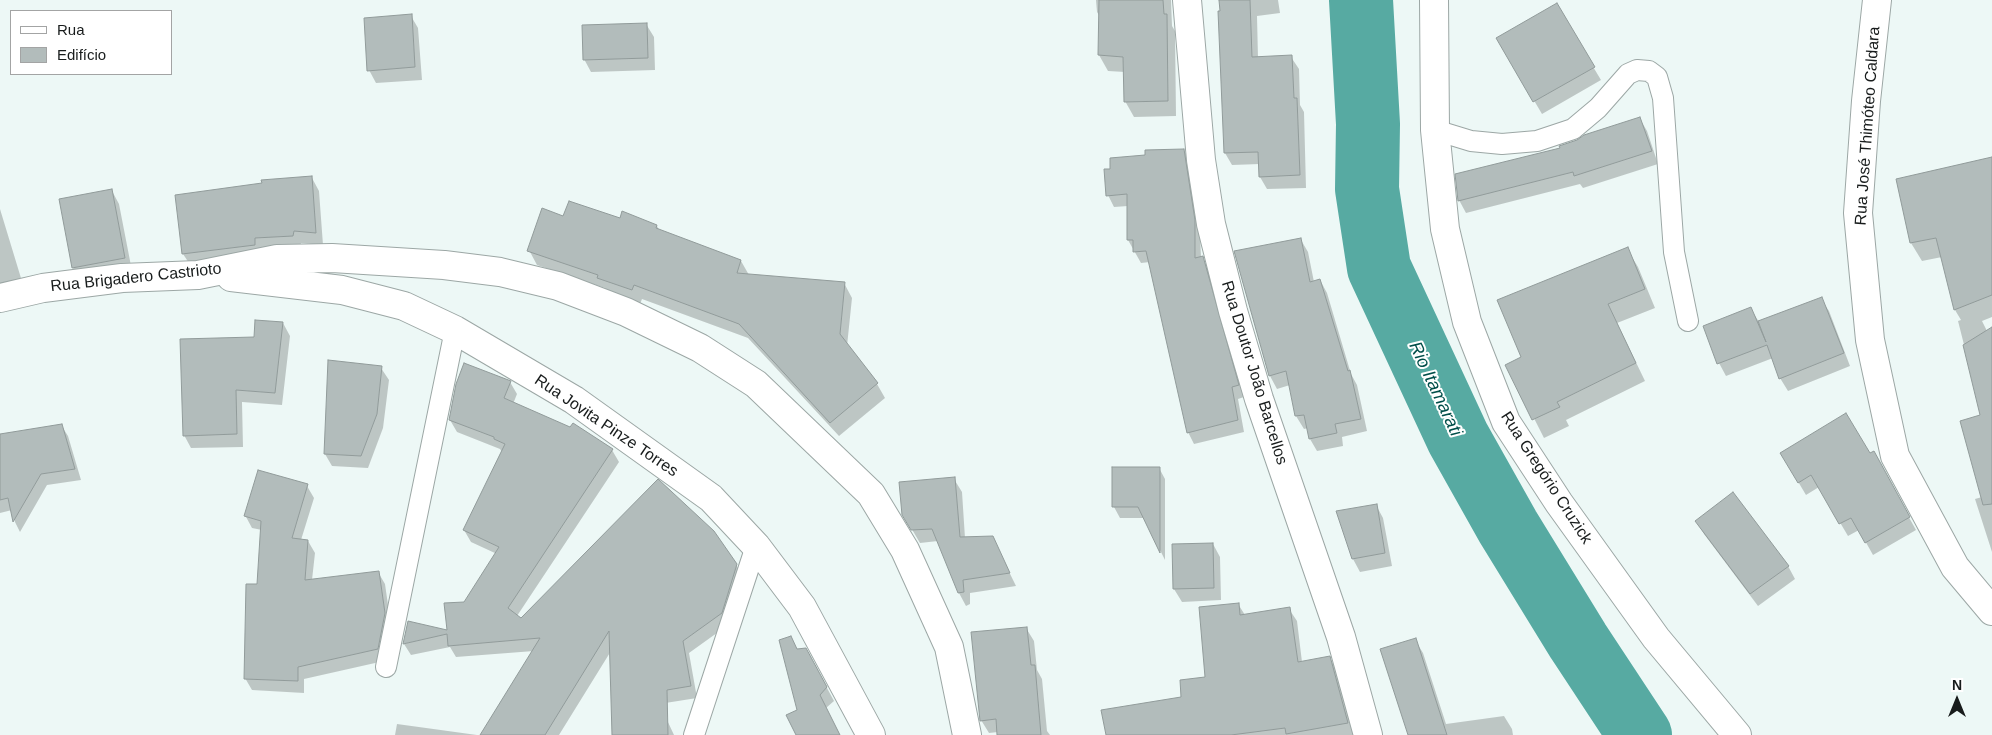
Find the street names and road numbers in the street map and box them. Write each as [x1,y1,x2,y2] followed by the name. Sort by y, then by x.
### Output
[1851,26,1885,226] street label: Rua José Thimóteo Caldara
[50,259,222,297] street label: Rua Brigadero Castrioto
[1217,279,1291,467] street label: Rua Doutor João Barcellos
[531,371,681,481] street label: Rua Jovita Pinze Torres
[1496,408,1596,548] street label: Rua Gregório Cruzick

